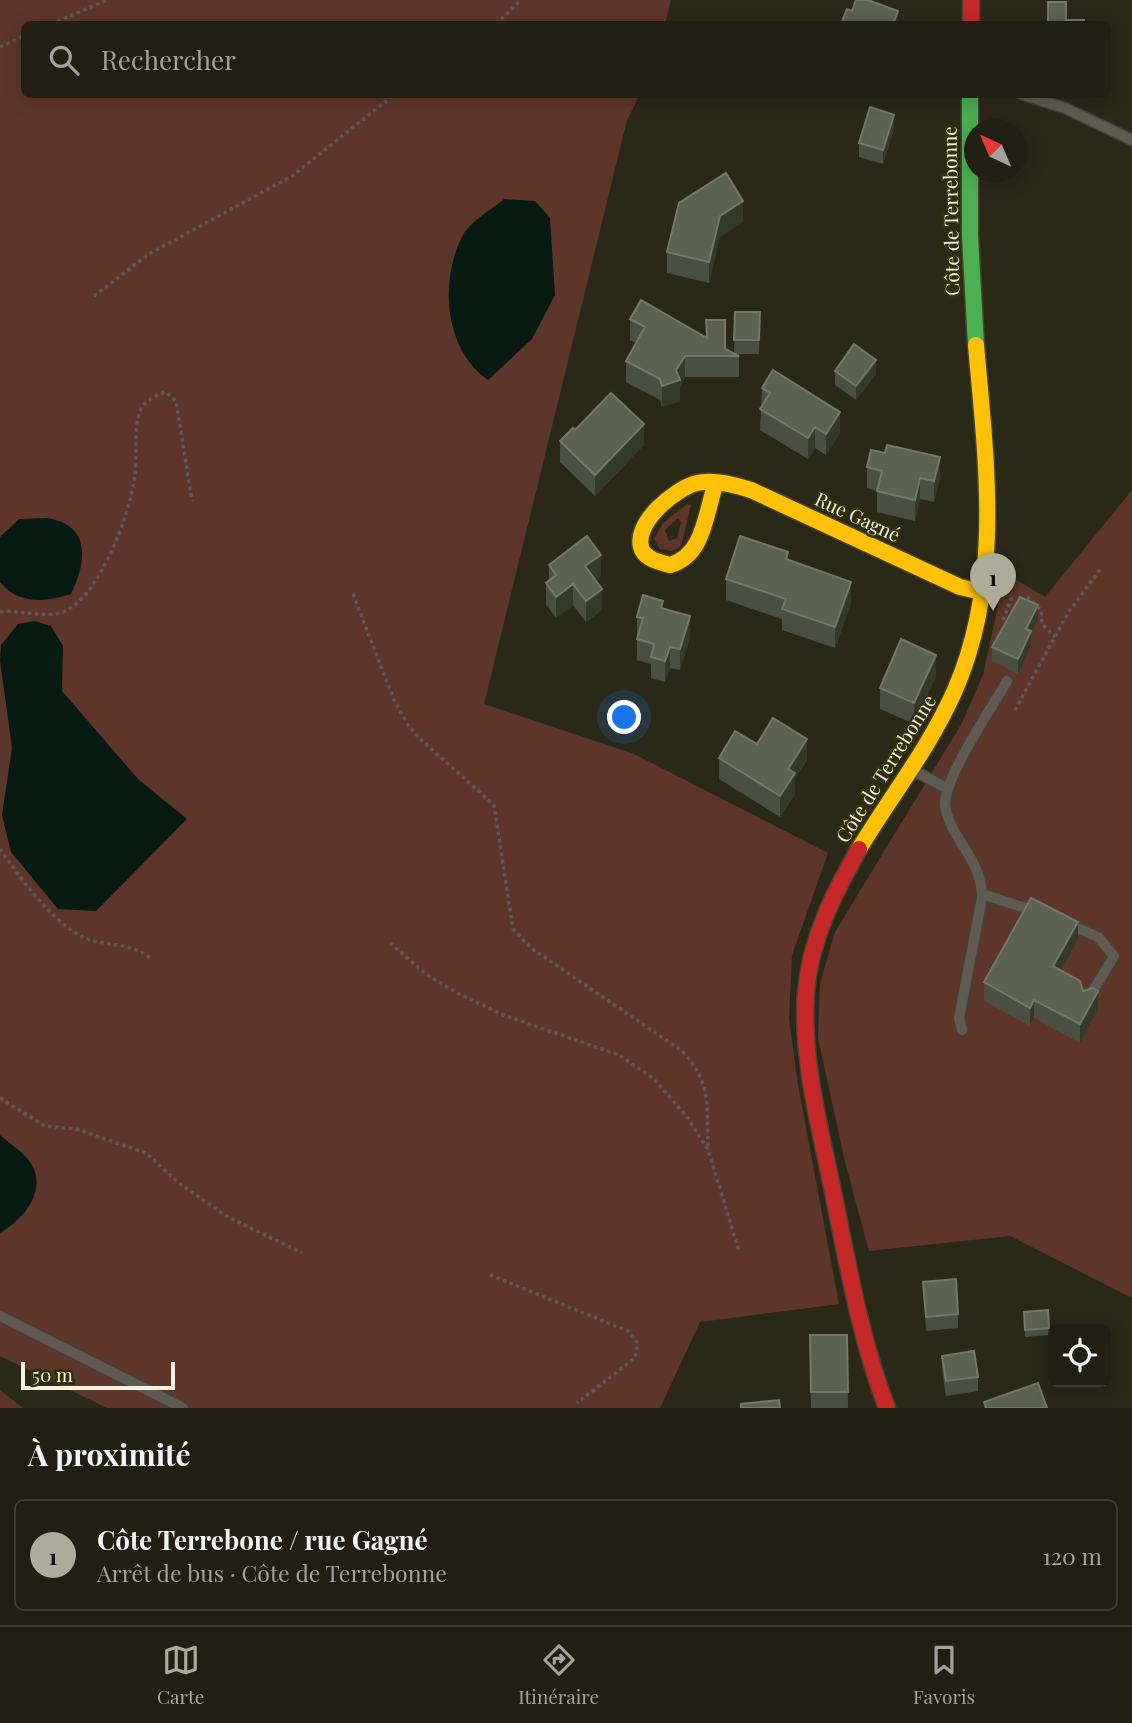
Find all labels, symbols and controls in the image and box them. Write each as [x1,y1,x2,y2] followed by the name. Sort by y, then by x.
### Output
[21,21,1111,98] search box
[45,41,83,79] icon: search
[101,42,236,77] text: Rechercher
[964,119,1027,182] north arrow
[936,126,964,296] street label: Côte de Terrebonne
[811,485,905,547] street label: Rue Gagné
[970,553,1016,611] pin: 1
[829,689,941,847] street label: Côte de Terrebonne
[607,700,641,734] your location
[1048,1324,1111,1387] map controls
[1048,1324,1111,1387] button: locate
[21,1359,175,1391] scale bar
[32,1361,73,1387] text: 50 m
[28,1434,191,1474] text: À proximité
[97,1522,428,1557] text: Côte Terrebone / rue Gagné
[49,1540,57,1571] text: 1
[1043,1540,1102,1571] text: 120 m
[97,1557,447,1588] text: Arrêt de bus · Côte de Terrebonne
[157,1641,204,1709] tab: Carte
[518,1641,599,1709] tab: Itinéraire
[913,1641,975,1709] tab: Favoris

